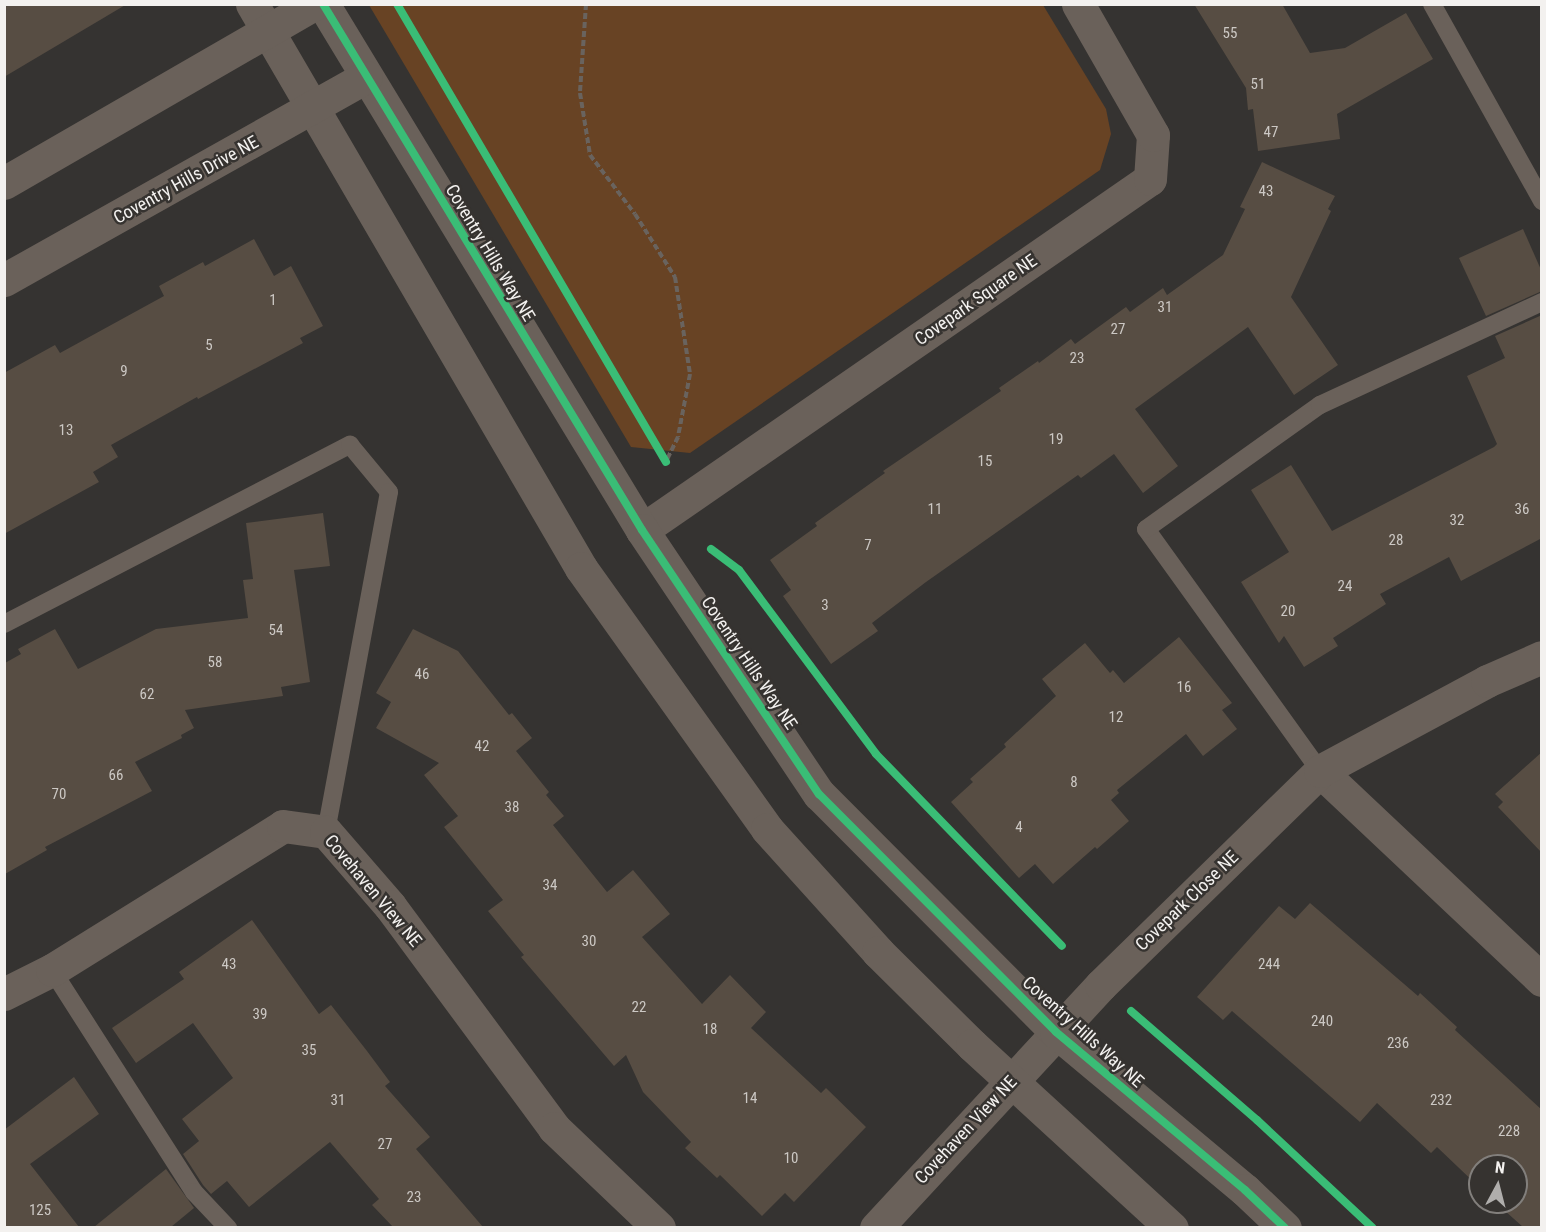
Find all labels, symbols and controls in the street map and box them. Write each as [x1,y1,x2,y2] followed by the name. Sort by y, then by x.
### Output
[1223,25,1237,43] house number: 55
[1251,76,1265,94] house number: 51
[1264,124,1278,142] house number: 47
[110,131,262,229] street label: Coventry Hills Drive NE
[441,181,539,325] street label: Coventry Hills Way NE
[1259,183,1273,201] house number: 43
[911,250,1041,350] street label: Covepark Square NE
[269,292,277,310] house number: 1
[1158,299,1172,317] house number: 31
[1111,321,1125,339] house number: 27
[205,337,213,355] house number: 5
[1070,350,1084,368] house number: 23
[120,363,128,381] house number: 9
[59,422,73,440] house number: 13
[1049,431,1063,449] house number: 19
[978,453,992,471] house number: 15
[928,501,942,519] house number: 11
[1515,501,1529,519] house number: 36
[1450,512,1464,530] house number: 32
[1389,532,1403,550] house number: 28
[864,537,872,555] house number: 7
[1338,578,1352,596] house number: 24
[696,592,802,734] street label: Coventry Hills Way NE
[821,597,829,615] house number: 3
[1281,603,1295,621] house number: 20
[269,622,283,640] house number: 54
[208,654,222,672] house number: 58
[415,666,429,684] house number: 46
[1177,679,1191,697] house number: 16
[140,686,154,704] house number: 62
[1109,709,1123,727] house number: 12
[475,738,489,756] house number: 42
[109,767,123,785] house number: 66
[1070,774,1078,792] house number: 8
[52,786,66,804] house number: 70
[505,799,519,817] house number: 38
[1015,819,1023,837] house number: 4
[320,831,426,951] street label: Covehaven View NE
[1131,846,1243,956] street label: Covepark Close NE
[543,877,557,895] house number: 34
[582,933,596,951] house number: 30
[222,956,236,974] house number: 43
[1258,956,1280,974] house number: 244
[1018,972,1148,1092] street label: Coventry Hills Way NE
[632,999,646,1017] house number: 22
[253,1006,267,1024] house number: 39
[1311,1013,1333,1031] house number: 240
[703,1021,717,1039] house number: 18
[1387,1035,1409,1053] house number: 236
[302,1042,316,1060] house number: 35
[910,1072,1022,1188] street label: Covehaven View NE
[743,1090,757,1108] house number: 14
[331,1092,345,1110] house number: 31
[1430,1092,1452,1110] house number: 232
[1498,1123,1520,1141] house number: 228
[378,1136,392,1154] house number: 27
[784,1150,798,1168] house number: 10
[1468,1154,1528,1214] north arrow
[1494,1158,1506,1178] text: N
[407,1189,421,1207] house number: 23
[29,1202,51,1220] house number: 125

